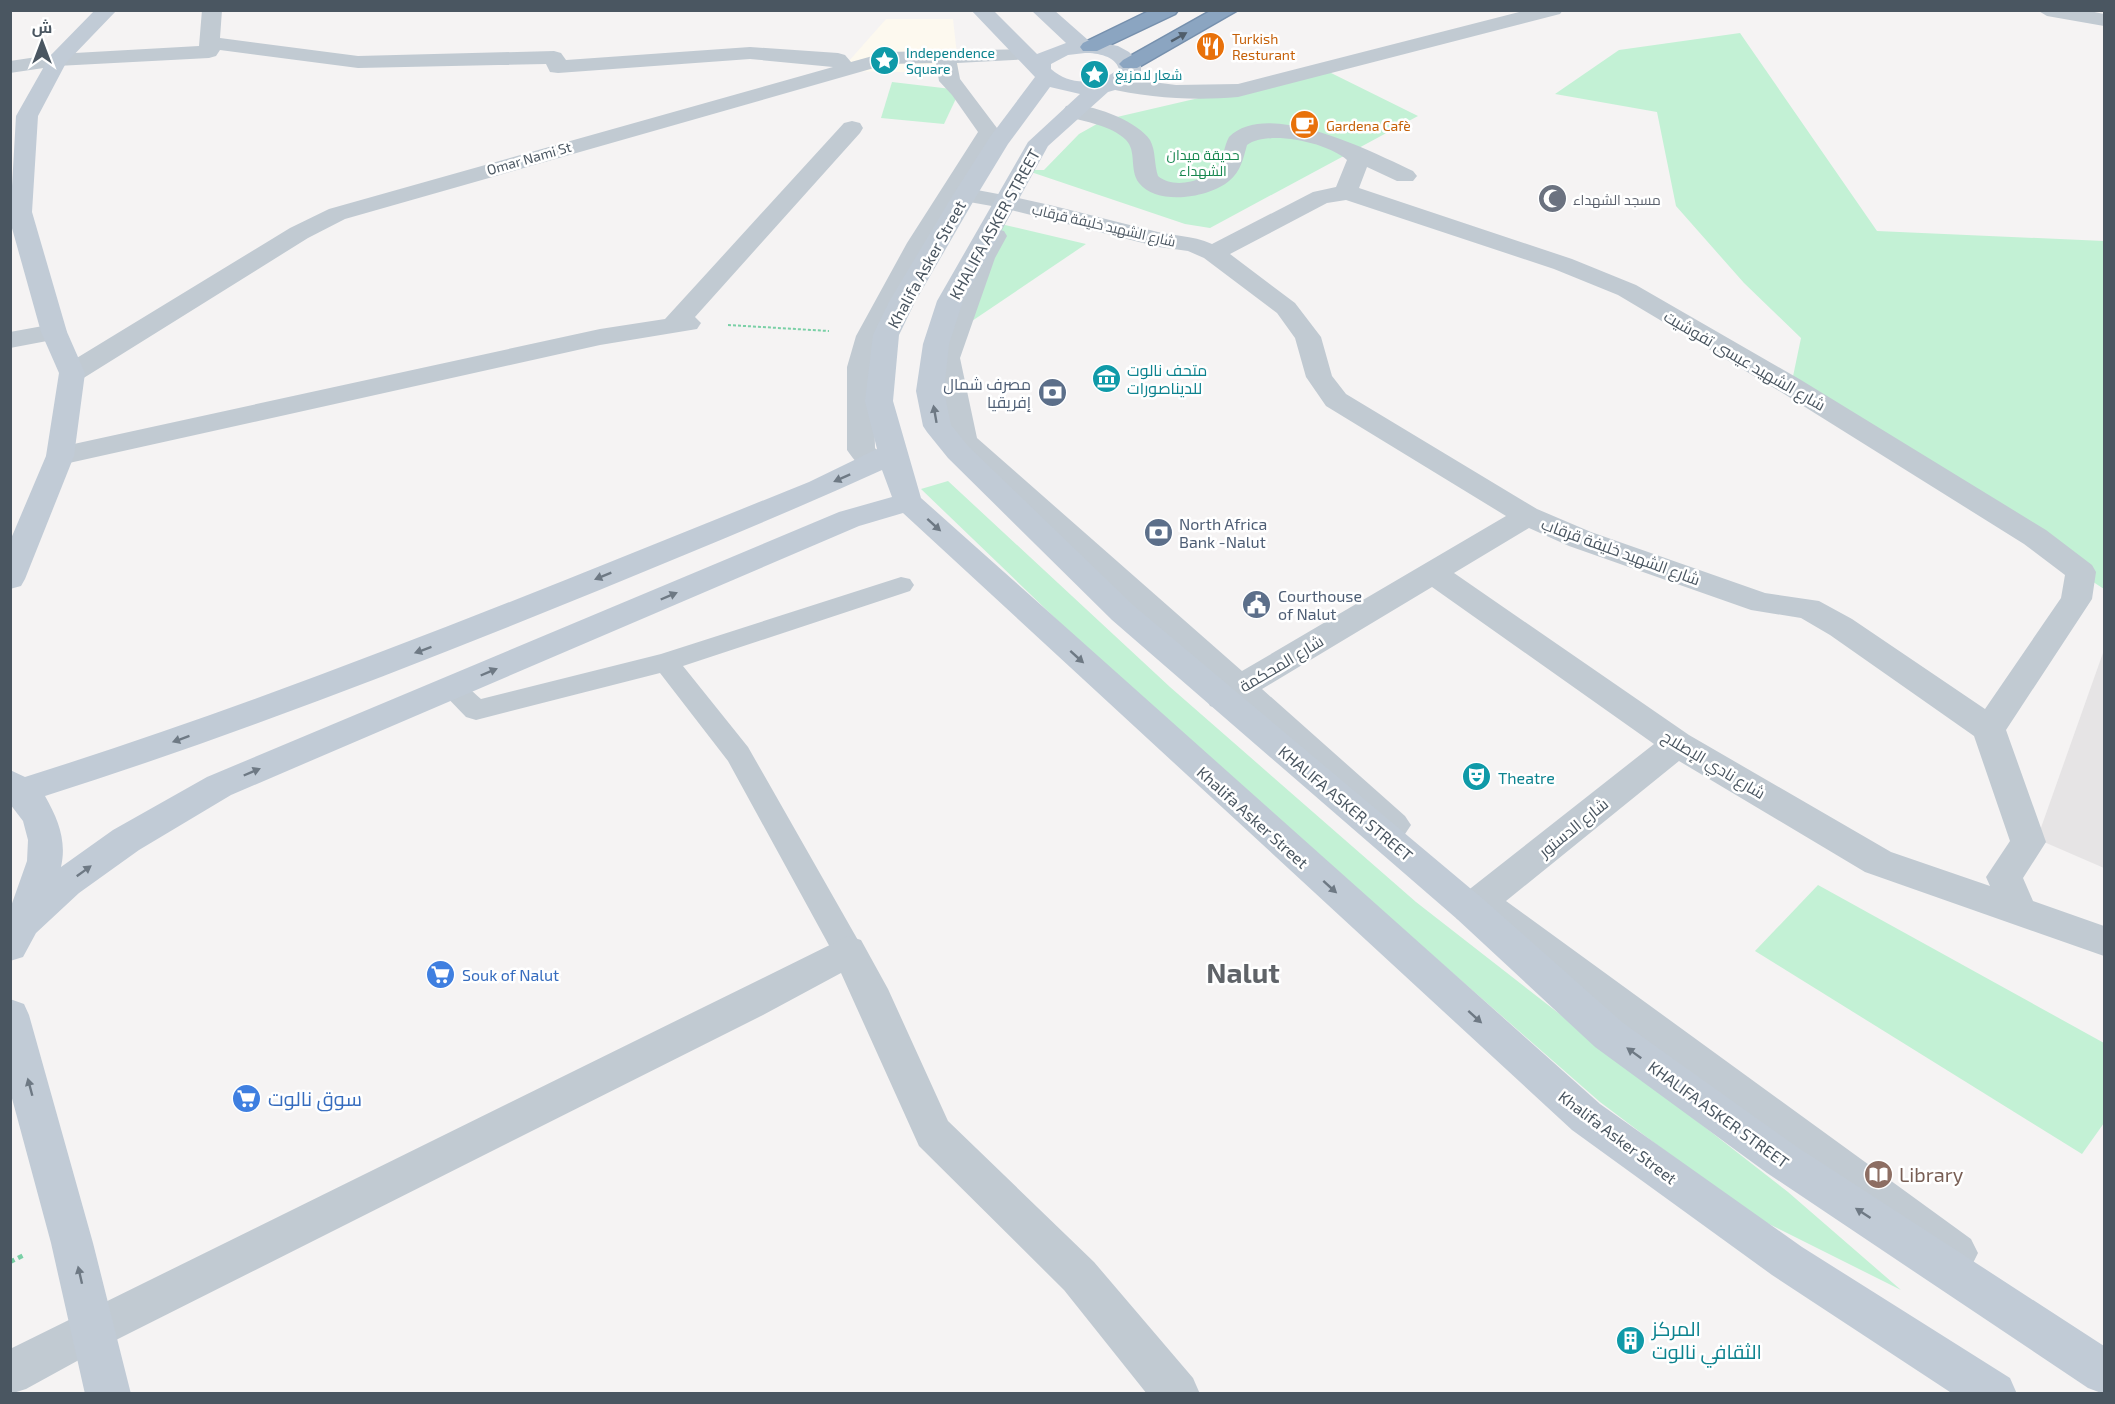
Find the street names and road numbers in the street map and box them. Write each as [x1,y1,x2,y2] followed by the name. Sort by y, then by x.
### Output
[485,138,573,178] street label: Omar Nami St
[945,145,1043,303] street label: KHALIFA ASKER STREET
[883,197,969,331] street label: Khalifa Asker Street
[1030,200,1177,251] street label: شارع الشهيد خليفة قرقاب
[1659,306,1829,417] street label: شارع الشهيد عيسى تفوشيت
[1538,513,1703,591] street label: شارع الشهيد خليفة قرقاب
[1236,631,1328,698] street label: شارع المحكمة
[1656,726,1769,807] street label: شارع نادي الإصلاح
[1275,741,1417,865] street label: KHALIFA ASKER STREET
[1194,762,1312,872] street label: Khalifa Asker Street
[1534,793,1613,864] street label: شارع الدستور
[1645,1057,1793,1171] street label: KHALIFA ASKER STREET
[1555,1086,1681,1188] street label: Khalifa Asker Street

